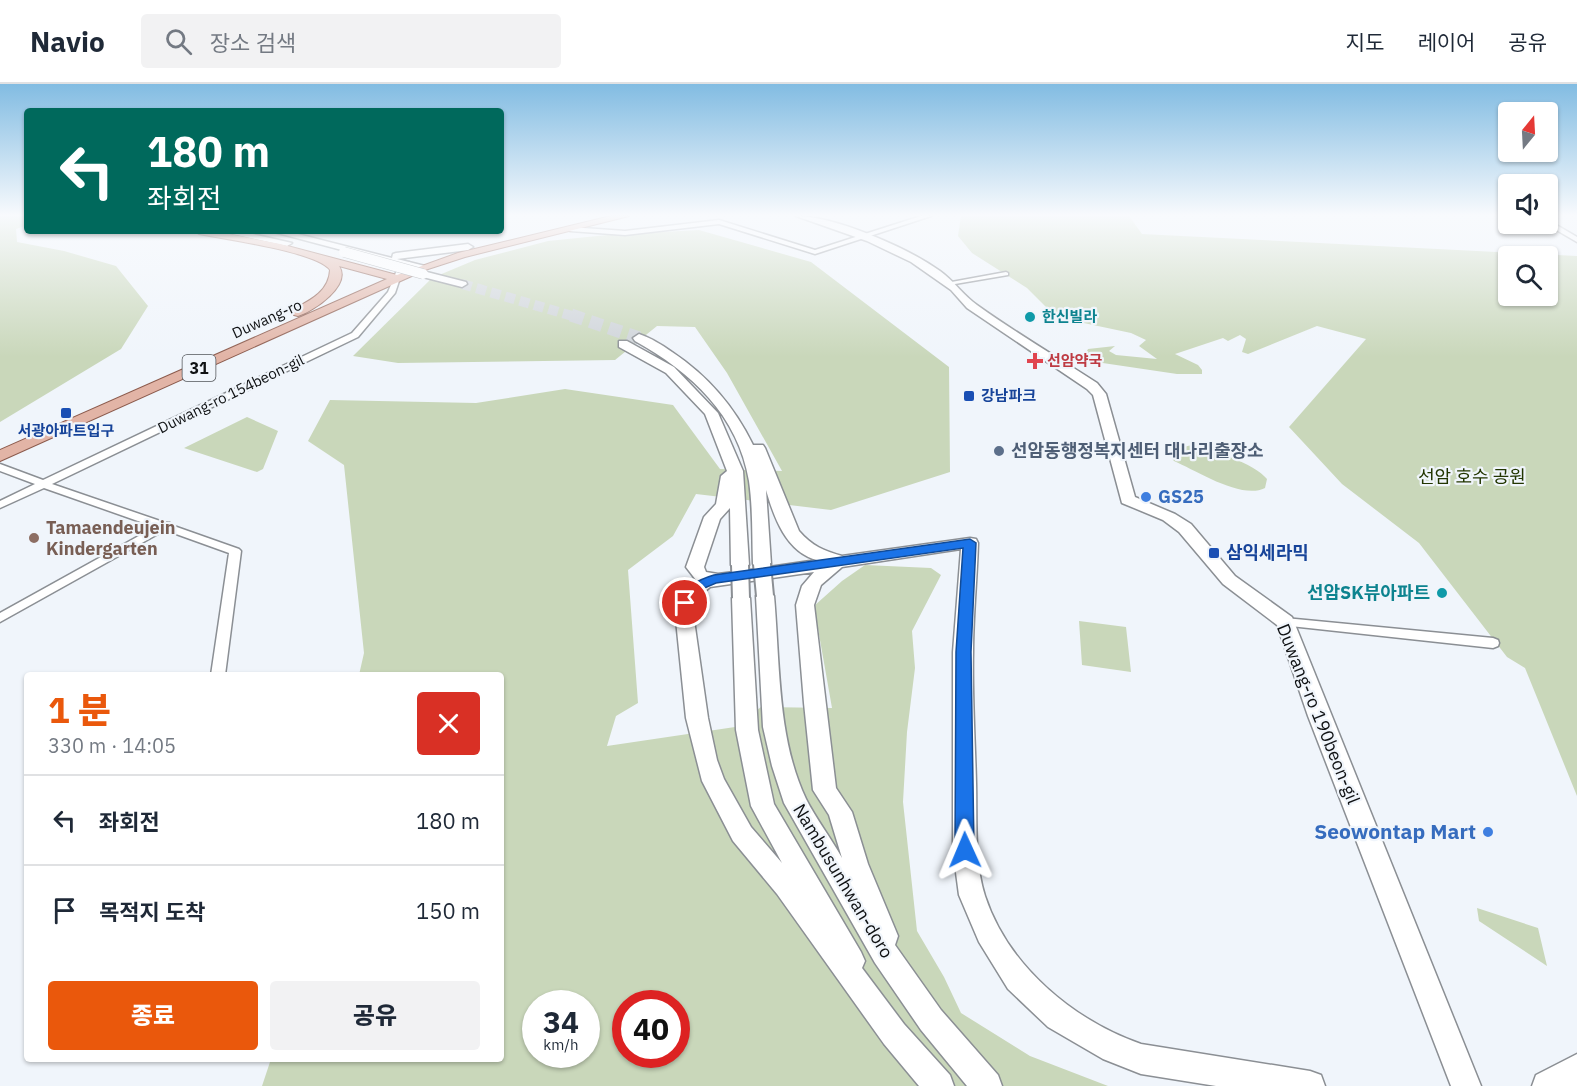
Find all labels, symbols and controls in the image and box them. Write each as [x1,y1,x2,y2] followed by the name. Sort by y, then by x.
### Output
[141,14,561,68] search box
[30,23,105,60] text: Navio
[162,25,195,58] icon: search
[210,28,296,57] text: 장소 검색
[1346,28,1384,56] text: 지도
[1417,28,1475,56] text: 레이어
[1508,28,1547,56] text: 공유
[1498,102,1558,162] north arrow
[1498,102,1558,306] map controls
[147,124,270,179] text: 180 m
[48,132,126,210] icon: left
[1498,174,1558,234] button: sound
[147,180,222,215] text: 좌회전
[1498,246,1558,306] button: search
[229,295,305,342] street label: Duwang-ro
[1042,307,1097,326] place label: 한신빌라
[1023,310,1037,324] marker: 한신빌라
[155,350,307,437] street label: Duwang-ro 154beon-gil
[1047,351,1102,370] place label: 선암약국
[1028,354,1042,368] marker: 선암약국
[182,355,216,381] road number: 31
[981,386,1036,405] place label: 강남파크
[962,389,976,403] marker: 강남파크
[59,406,73,420] marker: 서광아파트입구
[18,421,114,440] place label: 서광아파트입구
[1011,439,1264,462] place label: 선암동행정복지센터 대나리출장소
[992,444,1006,458] marker: 선암동행정복지센터 대나리출장소
[1418,465,1526,488] park label: 선암 호수 공원
[1158,485,1204,508] place label: GS25
[1139,490,1153,504] marker: GS25
[46,516,176,560] place label: Tamaendeujein Kindergarten
[27,531,41,545] marker: Tamaendeujein Kindergarten
[1226,541,1309,564] place label: 삼익세라믹
[1207,546,1221,560] marker: 삼익세라믹
[659,577,710,628] pin
[1307,581,1430,604] place label: 선암SK뷰아파트
[668,586,701,619] icon: arrive
[1435,586,1449,600] marker: 선암SK뷰아파트
[1272,620,1365,807] street label: Duwang-ro 190beon-gil
[48,686,111,733] text: 1 분
[417,692,480,755] button: close
[48,732,176,759] text: 330 m · 14:05
[788,799,899,962] street label: Nambusunhwan-doro
[48,804,81,837] icon: left
[416,806,480,835] text: 180 m
[99,807,160,836] text: 좌회전
[1314,817,1476,845] place label: Seowontap Mart
[933,818,997,882] position arrow
[1481,825,1495,839] marker: Seowontap Mart
[48,894,81,927] icon: arrive
[416,896,480,925] text: 150 m
[99,897,205,926] text: 목적지 도착
[48,981,258,1050] button: 종료
[270,981,480,1050] button: 공유
[612,990,690,1068] speed limit sign: 40
[543,1002,579,1041] text: 34
[543,1035,579,1054] text: km/h

